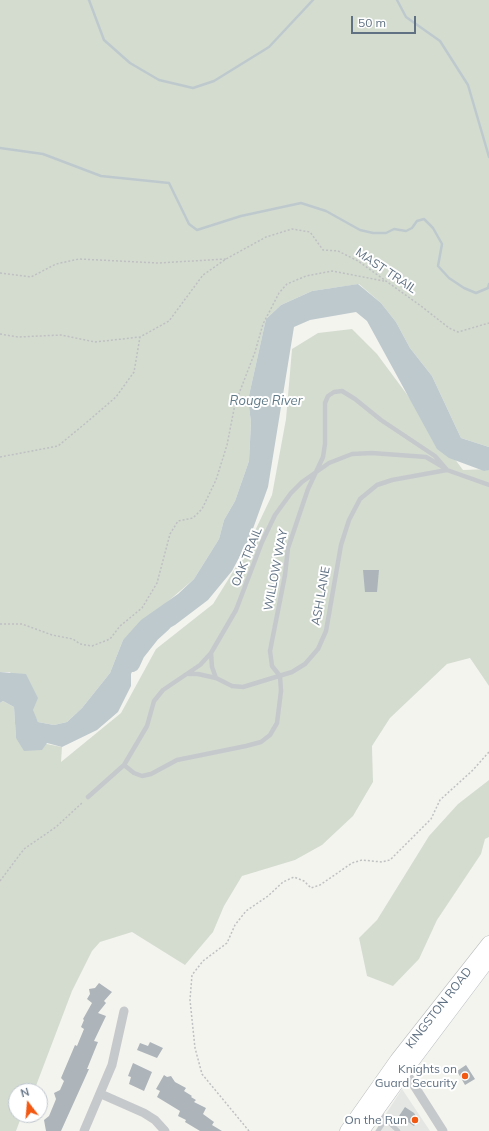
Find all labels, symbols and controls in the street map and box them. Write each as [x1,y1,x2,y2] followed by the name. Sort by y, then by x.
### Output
[353,8,418,34] scale bar
[358,15,386,30] text: 50 m
[353,245,419,297] street label: MAST TRAIL
[230,393,302,409] water label: Rouge River
[229,525,265,589] street label: OAK TRAIL
[261,528,291,612] street label: WILLOW WAY
[309,565,333,627] street label: ASH LANE
[403,965,475,1051] street label: KINGSTON ROAD
[375,1062,457,1090] place label: Knights on Guard Security
[460,1071,470,1081] marker: Knights on Guard Security
[8,1083,48,1123] north arrow
[19,1085,31,1100] text: N
[344,1113,407,1127] place label: On the Run
[410,1115,420,1125] marker: On the Run

